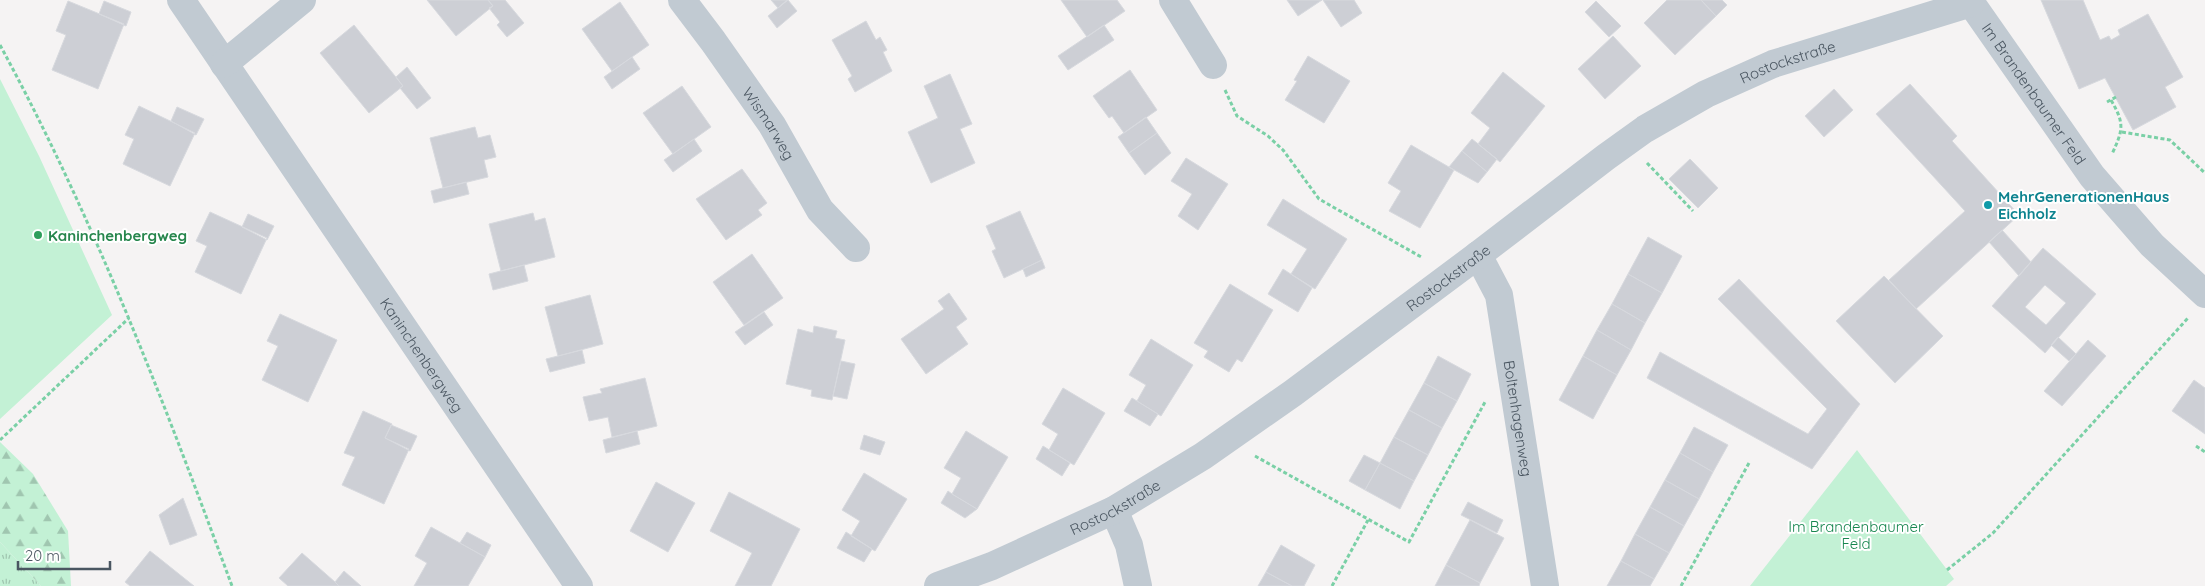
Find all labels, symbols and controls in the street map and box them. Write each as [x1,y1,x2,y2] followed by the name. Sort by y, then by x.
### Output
[1978,19,2090,168] street label: Im Brandenbaumer Feld
[1737,36,1838,87] street label: Rostockstraße
[739,83,799,163] street label: Wismarweg
[1998,187,2169,223] place label: MehrGenerationenHaus Eichholz
[1982,199,1994,211] marker: MehrGenerationenHaus Eichholz
[48,226,187,245] place label: Kaninchenbergweg
[32,229,44,241] marker: Kaninchenbergweg
[1402,240,1494,315] street label: Rostockstraße
[376,294,468,416] street label: Kaninchenbergweg
[1500,359,1537,478] street label: Boltenhagenweg
[1066,475,1164,539] street label: Rostockstraße
[1788,517,1924,553] park label: Im Brandenbaumer Feld
[18,538,110,570] scale bar
[25,546,60,565] text: 20 m

